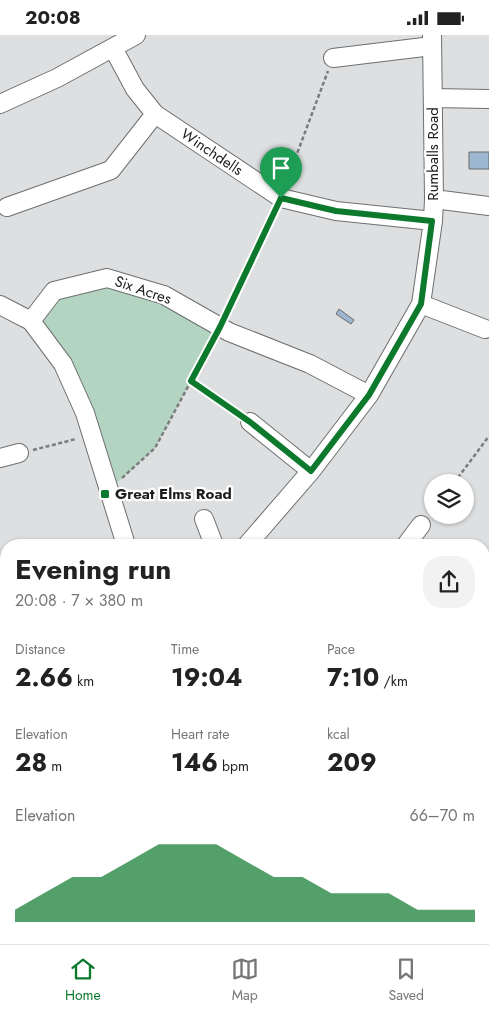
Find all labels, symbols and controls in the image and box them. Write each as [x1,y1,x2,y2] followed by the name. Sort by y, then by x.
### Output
[25,4,81,31] text: 20:08
[422,107,444,201] street label: Rumballs Road
[176,123,248,181] street label: Winchdells
[260,147,302,198] pin
[267,154,295,182] icon: arrive
[112,270,174,310] street label: Six Acres
[424,474,474,524] map controls
[424,474,474,524] button: layers
[115,483,232,505] place label: Great Elms Road
[99,488,111,500] marker: Great Elms Road
[15,549,171,590] text: Evening run
[423,556,475,608] button: share
[15,589,143,612] text: 20:08 · 7 × 380 m
[15,639,65,659] text: Distance
[171,639,199,659] text: Time
[327,639,355,659] text: Pace
[15,659,73,695] text: 2.66
[171,659,243,695] text: 19:04
[327,659,379,695] text: 7:10
[73,671,94,691] text: km
[379,671,408,691] text: /km
[15,724,68,744] text: Elevation
[171,724,229,744] text: Heart rate
[327,724,350,744] text: kcal
[15,744,47,780] text: 28
[171,744,218,780] text: 146
[327,744,377,780] text: 209
[47,756,62,776] text: m
[218,756,249,776] text: bpm
[15,804,75,827] text: Elevation
[409,804,475,827] text: 66–70 m
[65,955,101,1005] tab: Home
[231,955,259,1005] tab: Map
[389,955,424,1005] tab: Saved

